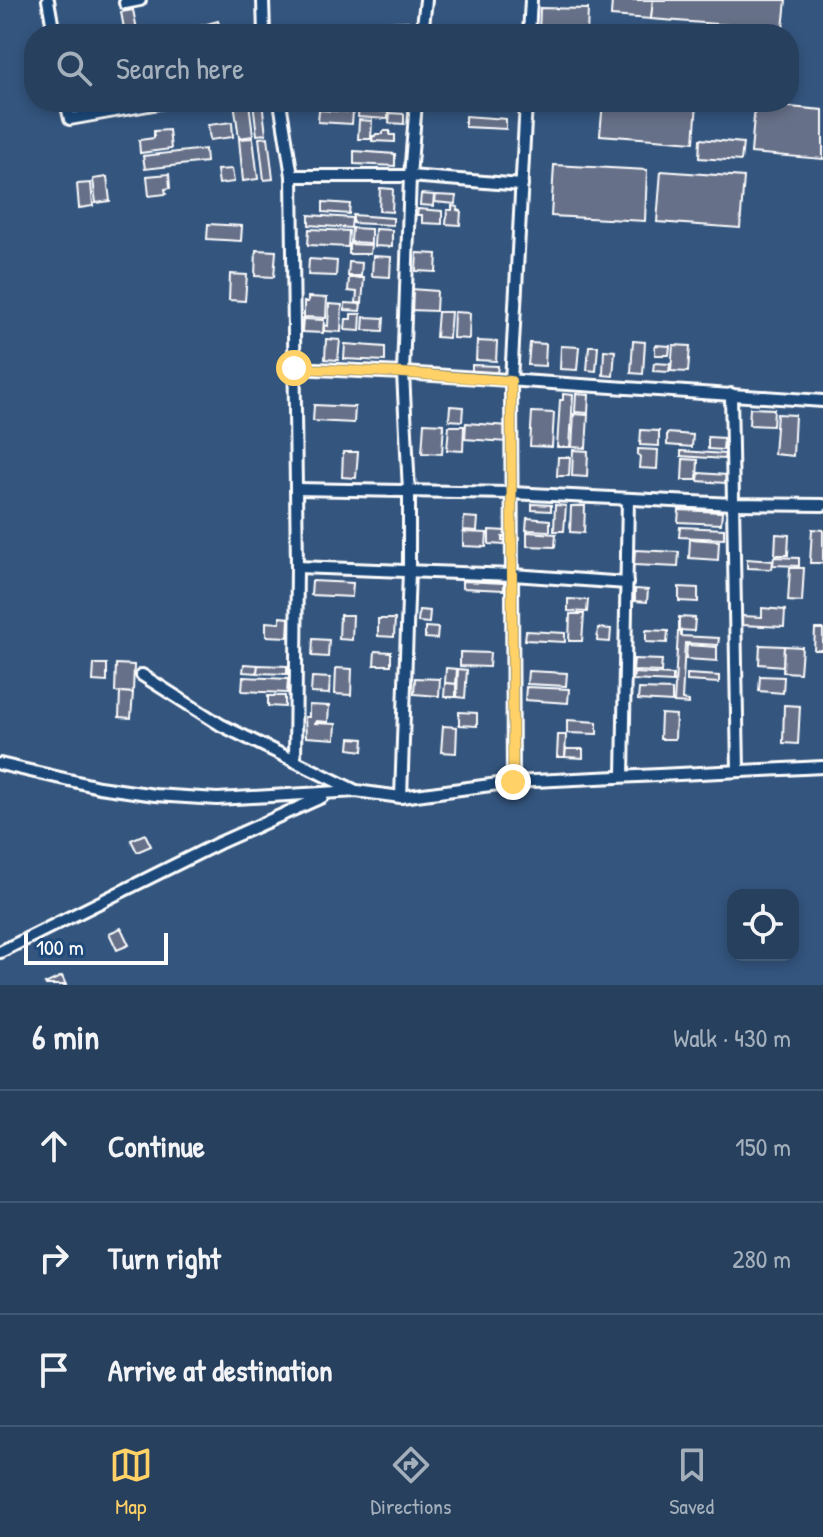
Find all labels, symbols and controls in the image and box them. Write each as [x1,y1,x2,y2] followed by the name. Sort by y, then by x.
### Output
[24,24,799,112] search box
[52,46,96,90] icon: search
[116,48,244,88] text: Search here
[276,350,312,386] route start
[495,764,531,800] route end
[727,889,799,961] map controls
[727,889,799,961] button: locate
[24,929,168,965] scale bar
[36,932,84,962] text: 100 m
[32,1014,100,1060] text: 6 min
[673,1020,791,1055] text: Walk · 430 m
[32,1124,76,1168] icon: ahead
[108,1126,205,1166] text: Continue
[735,1129,791,1164] text: 150 m
[32,1236,76,1280] icon: right
[108,1238,221,1278] text: Turn right
[732,1241,791,1276] text: 280 m
[32,1348,76,1392] icon: arrive
[108,1350,333,1390] text: Arrive at destination
[109,1443,153,1521] tab: Map
[371,1443,452,1521] tab: Directions
[669,1443,714,1521] tab: Saved

